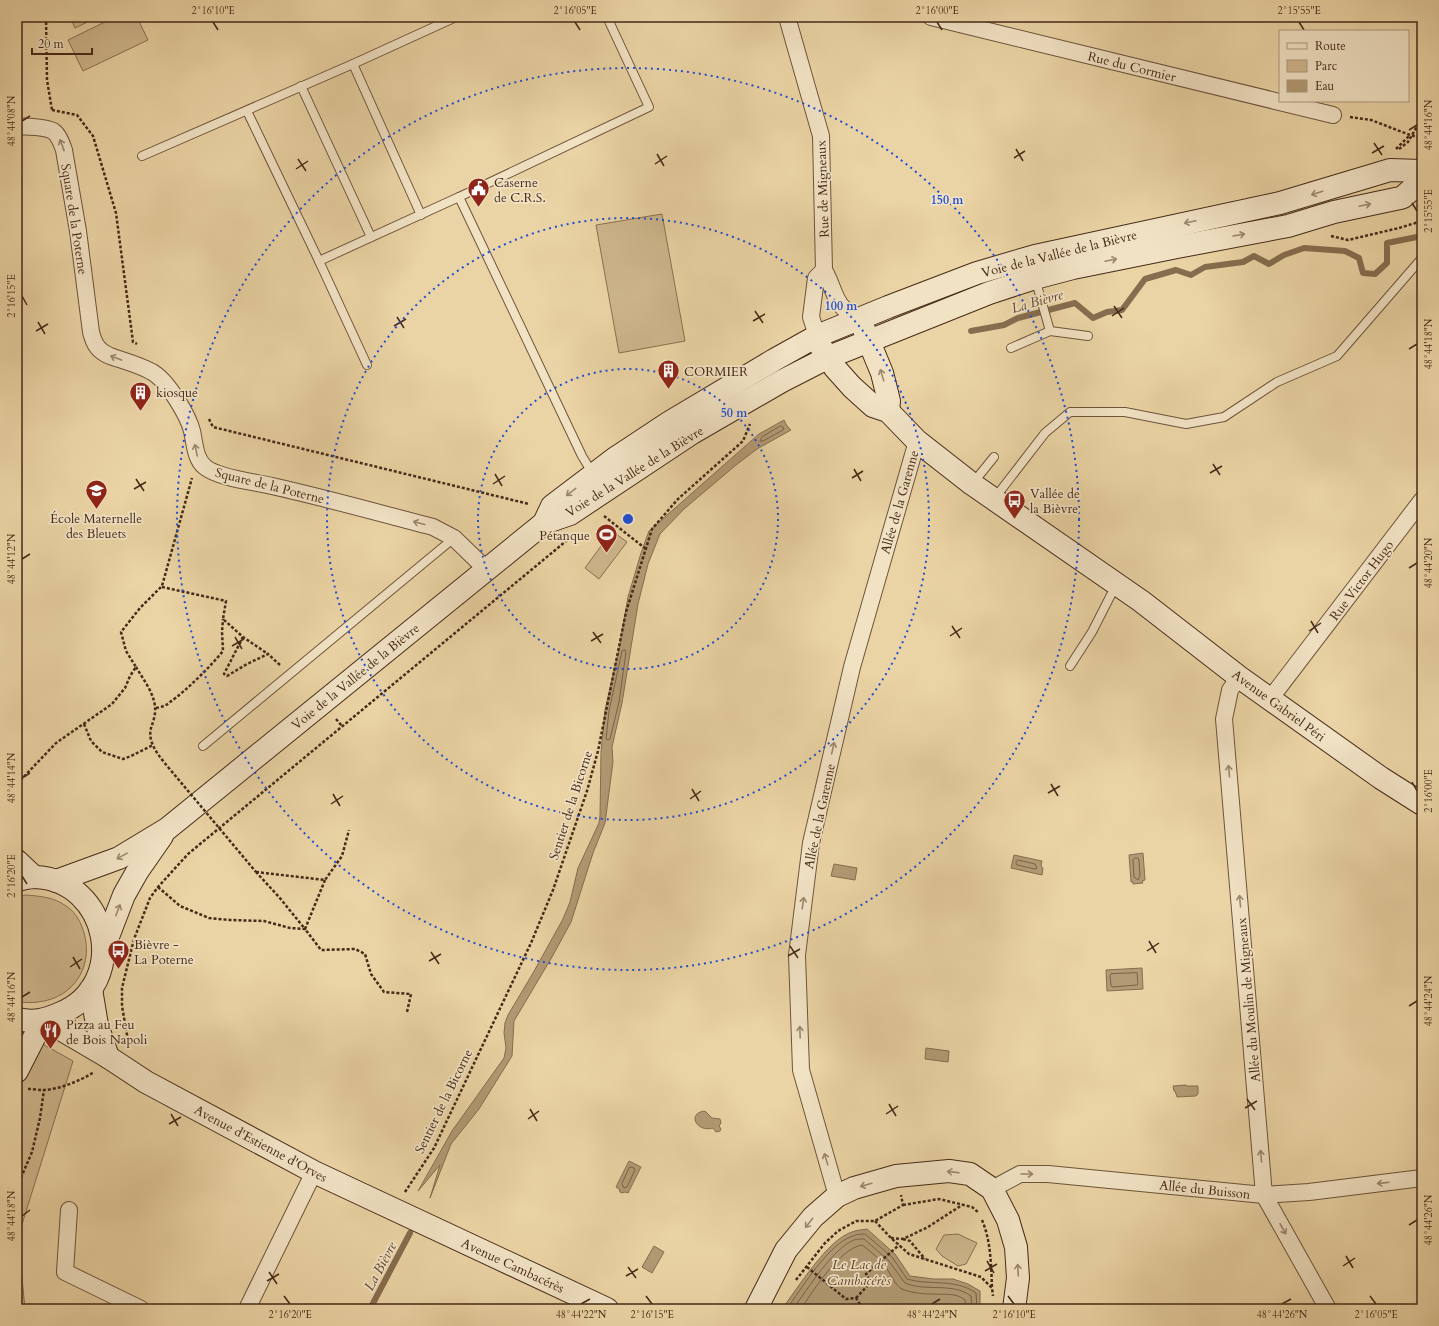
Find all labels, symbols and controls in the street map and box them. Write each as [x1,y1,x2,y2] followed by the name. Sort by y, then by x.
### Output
[191,4,235,18] text: 2°16'10"E
[553,4,597,18] text: 2°16'05"E
[915,4,959,18] text: 2°16'00"E
[1277,4,1321,18] text: 2°15'55"E
[32,30,92,56] scale bar
[1279,30,1409,102] legend
[38,36,65,52] text: 20 m
[1315,38,1346,54] text: Route
[1086,47,1178,87] street label: Rue du Cormier
[1315,58,1338,74] text: Parc
[1315,78,1335,94] text: Eau
[5,95,19,146] text: 48°44'08"N
[1422,99,1436,150] text: 48°44'16"N
[812,139,834,238] street label: Rue de Migneaux
[58,140,66,152] one-way arrow
[56,163,92,276] street label: Square de la Poterne
[494,174,546,207] place label: Caserne de C.R.S.
[465,176,491,209] public building icon: Caserne de C.R.S.
[1422,189,1436,233] text: 2°15'55"E
[1310,190,1323,197] one-way arrow
[931,192,964,208] text: 150 m
[1358,201,1371,209] one-way arrow
[1184,219,1197,227] one-way arrow
[980,226,1139,282] street label: Voie de la Vallée de la Bièvre
[1232,231,1245,239] one-way arrow
[1104,256,1117,264] one-way arrow
[5,274,19,318] text: 2°16'15"E
[1009,285,1066,318] water label: La Bièvre
[825,298,858,314] text: 100 m
[1422,318,1436,369] text: 48°44'18"N
[111,354,123,362] one-way arrow
[656,358,682,391] building icon: CORMIER
[684,363,748,381] place label: CORMIER
[878,369,885,382] one-way arrow
[128,379,154,412] building icon: kiosque
[156,384,198,402] place label: kiosque
[721,405,748,421] text: 50 m
[562,422,707,522] street label: Voie de la Vallée de la Bièvre
[192,443,200,456] one-way arrow
[877,448,923,556] street label: Allée de la Garenne
[213,464,326,508] street label: Square de la Poterne
[83,477,109,510] school or university icon: École Maternelle des Bleuets
[1030,485,1080,518] place label: Vallée de la Bièvre
[566,487,577,496] one-way arrow
[1001,487,1027,520] bus stop icon: Vallée de la Bièvre
[50,510,142,543] place label: École Maternelle des Bleuets
[621,512,635,526] centre of rings
[412,519,425,526] one-way arrow
[593,522,619,555] sports icon: Pétanque
[539,527,590,545] place label: Pétanque
[5,533,19,584] text: 48°44'12"N
[1326,537,1398,624] street label: Rue Victor Hugo
[1422,537,1436,588] text: 48°44'20"N
[288,619,423,734] street label: Voie de la Vallée de la Bièvre
[1228,666,1329,746] street label: Avenue Gabriel Péri
[830,742,838,755] one-way arrow
[545,748,597,862] street label: Sentier de la Bicorne
[5,752,19,803] text: 48°44'14"N
[800,762,840,870] street label: Allée de la Garenne
[1225,765,1232,778] one-way arrow
[1422,769,1436,813] text: 2°16'00"E
[116,853,128,860] one-way arrow
[5,854,19,898] text: 2°16'20"E
[1236,895,1243,908] one-way arrow
[799,897,807,910] one-way arrow
[115,905,123,917] one-way arrow
[1233,916,1265,1083] street label: Allée du Moulin de Migneaux
[134,936,194,969] place label: Bièvre - La Poterne
[106,938,132,971] bus stop icon: Bièvre - La Poterne
[5,971,19,1022] text: 48°44'16"N
[1422,975,1436,1026] text: 48°44'24"N
[66,1016,148,1049] place label: Pizza au Feu de Bois Napoli
[37,1018,63,1051] restaurant icon: Pizza au Feu de Bois Napoli
[796,1026,803,1039] one-way arrow
[411,1046,477,1157] street label: Sentier de la Bicorne
[191,1101,330,1187] street label: Avenue d'Estienne d'Orves
[1258,1150,1265,1163] one-way arrow
[822,1152,829,1165] one-way arrow
[947,1168,960,1176] one-way arrow
[1020,1170,1033,1178] one-way arrow
[1158,1176,1252,1204] street label: Allée du Buisson
[1377,1179,1390,1187] one-way arrow
[860,1182,873,1189] one-way arrow
[5,1190,19,1241] text: 48°44'18"N
[1422,1194,1436,1245] text: 48°44'26"N
[804,1217,813,1228] one-way arrow
[1280,1223,1287,1235] one-way arrow
[458,1234,567,1298] street label: Avenue Cambacérès
[360,1238,402,1294] water label: La Bièvre
[827,1255,891,1290] water label: Le Lac de Cambacérès
[1014,1264,1021,1277] one-way arrow
[268,1308,312,1322] text: 2°16'20"E
[556,1308,607,1322] text: 48°44'22"N
[630,1308,674,1322] text: 2°16'15"E
[907,1308,958,1322] text: 48°44'24"N
[992,1308,1036,1322] text: 2°16'10"E
[1257,1308,1308,1322] text: 48°44'26"N
[1354,1308,1398,1322] text: 2°16'05"E

